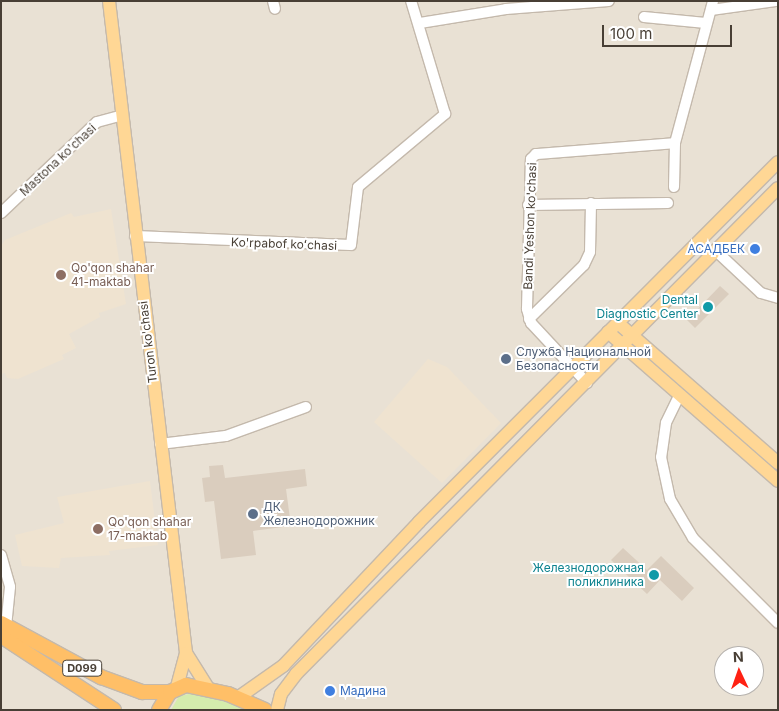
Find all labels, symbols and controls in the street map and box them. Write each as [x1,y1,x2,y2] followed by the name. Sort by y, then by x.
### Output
[604,15,734,47] scale bar
[610,24,652,43] text: 100 m
[17,121,99,199] street label: Mastona ko'chasi
[521,162,539,290] street label: Bandi Yeshon ko'chasi
[231,235,337,253] street label: Ko'rpabof koʻchasi
[687,242,745,256] place label: АСАДБЕК
[749,243,761,255] marker: АСАДБЕК
[71,261,154,289] place label: Qo'qon shahar 41-maktab
[55,269,67,281] marker: Qo'qon shahar 41-maktab
[596,293,698,321] place label: Dental Diagnostic Center
[136,300,160,384] street label: Turon ko'chasi
[702,301,714,313] marker: Dental Diagnostic Center
[516,345,651,373] place label: Служба Национальной Безопасности
[500,353,512,365] marker: Служба Национальной Безопасности
[263,500,375,528] place label: ДК Железнодорожник
[247,508,259,520] marker: ДК Железнодорожник
[108,515,191,543] place label: Qo'qon shahar 17-maktab
[92,523,104,535] marker: Qo'qon shahar 17-maktab
[532,561,644,589] place label: Железнодорожная поликлиника
[648,569,660,581] marker: Железнодорожная поликлиника
[714,646,764,696] north arrow
[732,648,744,665] text: N
[62,660,102,676] road number: D099
[340,684,386,698] place label: Мадина
[324,685,336,697] marker: Мадина

